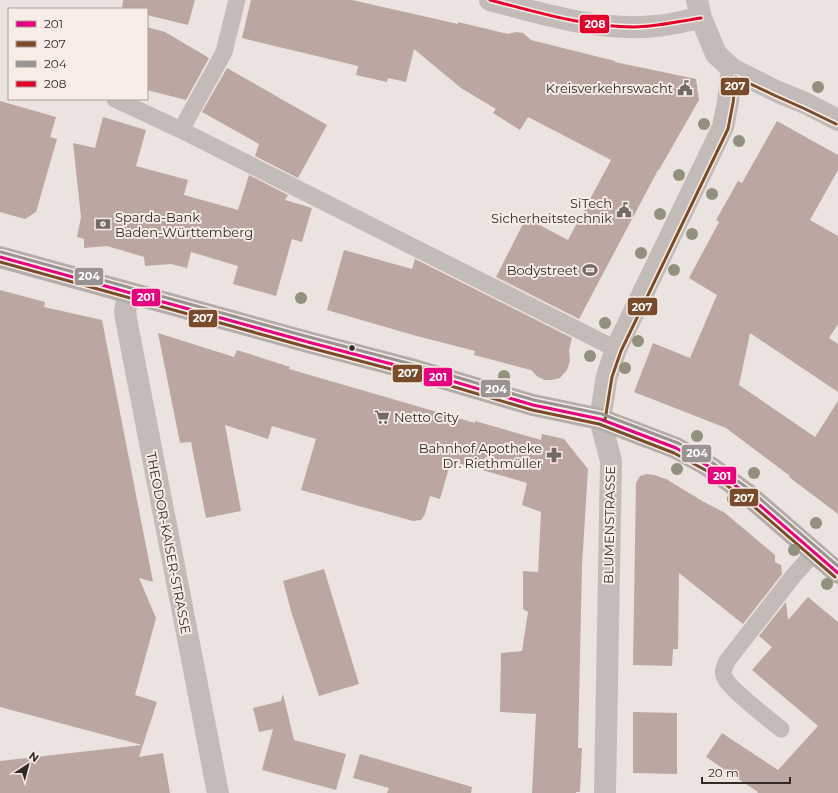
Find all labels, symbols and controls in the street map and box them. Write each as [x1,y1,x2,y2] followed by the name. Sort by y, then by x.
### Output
[8,8,148,100] legend
[579,14,610,34] line badge: 208
[44,16,63,31] text: 201
[584,17,606,31] text: 208
[44,36,66,51] text: 207
[44,56,67,71] text: 204
[44,76,67,91] text: 208
[720,77,750,96] line badge: 207
[676,79,694,97] public building icon: Kreisverkehrswacht
[725,79,746,93] text: 207
[546,80,673,96] place label: Kreisverkehrswacht
[491,195,612,226] place label: SiTech Sicherheitstechnik
[615,201,633,219] public building icon: SiTech Sicherheitstechnik
[115,209,253,240] place label: Sparda-Bank Baden-Württemberg
[94,215,112,233] bank icon: Sparda-Bank Baden-Württemberg
[581,261,599,279] sports icon: Bodystreet
[507,262,578,278] place label: Bodystreet
[74,267,104,286] line badge: 204
[78,269,100,283] text: 204
[131,288,161,307] line badge: 201
[137,290,155,304] text: 201
[627,297,658,316] line badge: 207
[632,300,653,314] text: 207
[188,309,218,328] line badge: 207
[193,311,214,325] text: 207
[347,343,357,353] unlabelled marker
[392,364,423,383] line badge: 207
[398,366,419,380] text: 207
[423,367,453,387] line badge: 201
[429,370,447,384] text: 201
[480,379,511,398] line badge: 204
[485,382,507,396] text: 204
[373,408,391,426] supermarket icon: Netto City
[394,409,460,425] place label: Netto City
[419,440,542,471] place label: Bahnhof Apotheke Dr. Riethmüller
[681,444,712,463] line badge: 204
[545,446,563,464] pharmacy icon: Bahnhof Apotheke Dr. Riethmüller
[686,446,708,460] text: 204
[143,451,195,635] street label: THEODOR-KAISER-STRASSE
[600,466,618,584] street label: BLUMENSTRASSE
[707,466,737,485] line badge: 201
[713,469,731,483] text: 201
[729,488,759,507] line badge: 207
[734,491,755,505] text: 207
[8,745,48,785] north arrow
[26,749,42,765] text: N
[702,759,790,785] scale bar
[708,765,739,780] text: 20 m

